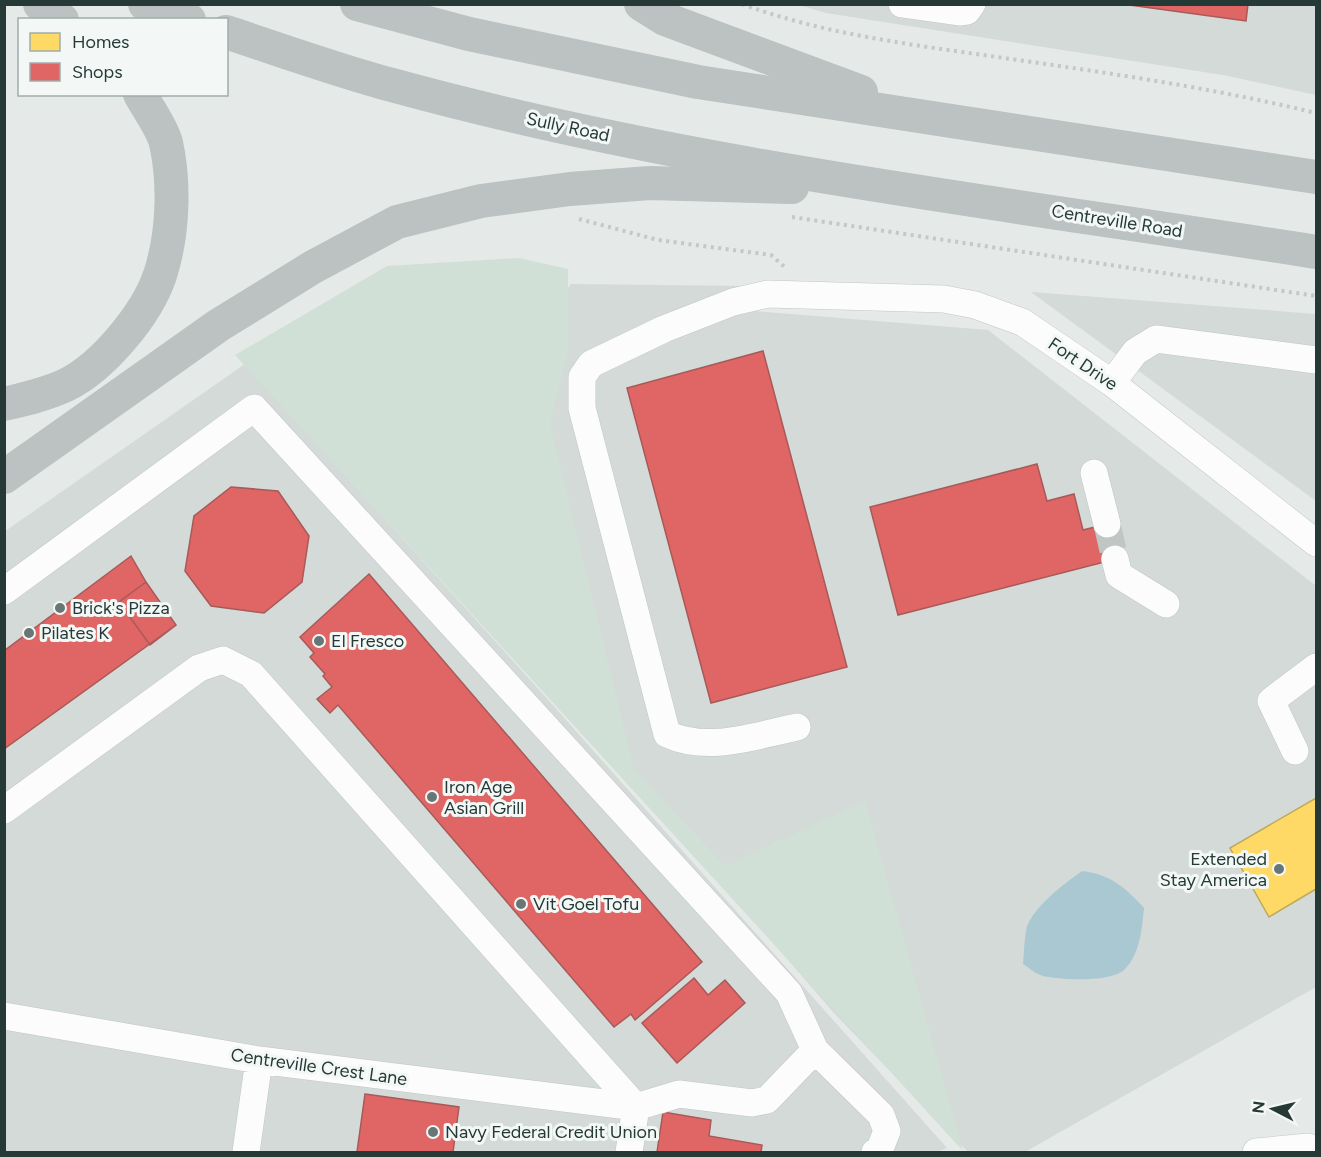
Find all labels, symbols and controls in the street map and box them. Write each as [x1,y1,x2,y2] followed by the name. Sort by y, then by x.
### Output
[18,18,228,96] legend
[72,31,130,53] text: Homes
[72,61,123,83] text: Shops
[524,107,612,147] street label: Sully Road
[1050,200,1184,242] street label: Centreville Road
[1044,333,1122,395] street label: Fort Drive
[72,597,170,619] place label: Brick's Pizza
[53,601,67,615] marker: Brick's Pizza
[41,622,109,644] place label: Pilates K
[22,626,36,640] marker: Pilates K
[331,630,404,652] place label: El Fresco
[312,634,326,648] marker: El Fresco
[444,776,524,819] place label: Iron Age Asian Grill
[425,790,439,804] marker: Iron Age Asian Grill
[1160,848,1267,891] place label: Extended Stay America
[1272,862,1286,876] marker: Extended Stay America
[533,893,639,915] place label: Vit Goel Tofu
[514,897,528,911] marker: Vit Goel Tofu
[229,1044,409,1090] street label: Centreville Crest Lane
[1243,1079,1303,1139] north arrow
[1248,1100,1269,1115] text: N
[445,1121,657,1143] place label: Navy Federal Credit Union
[426,1125,440,1139] marker: Navy Federal Credit Union

